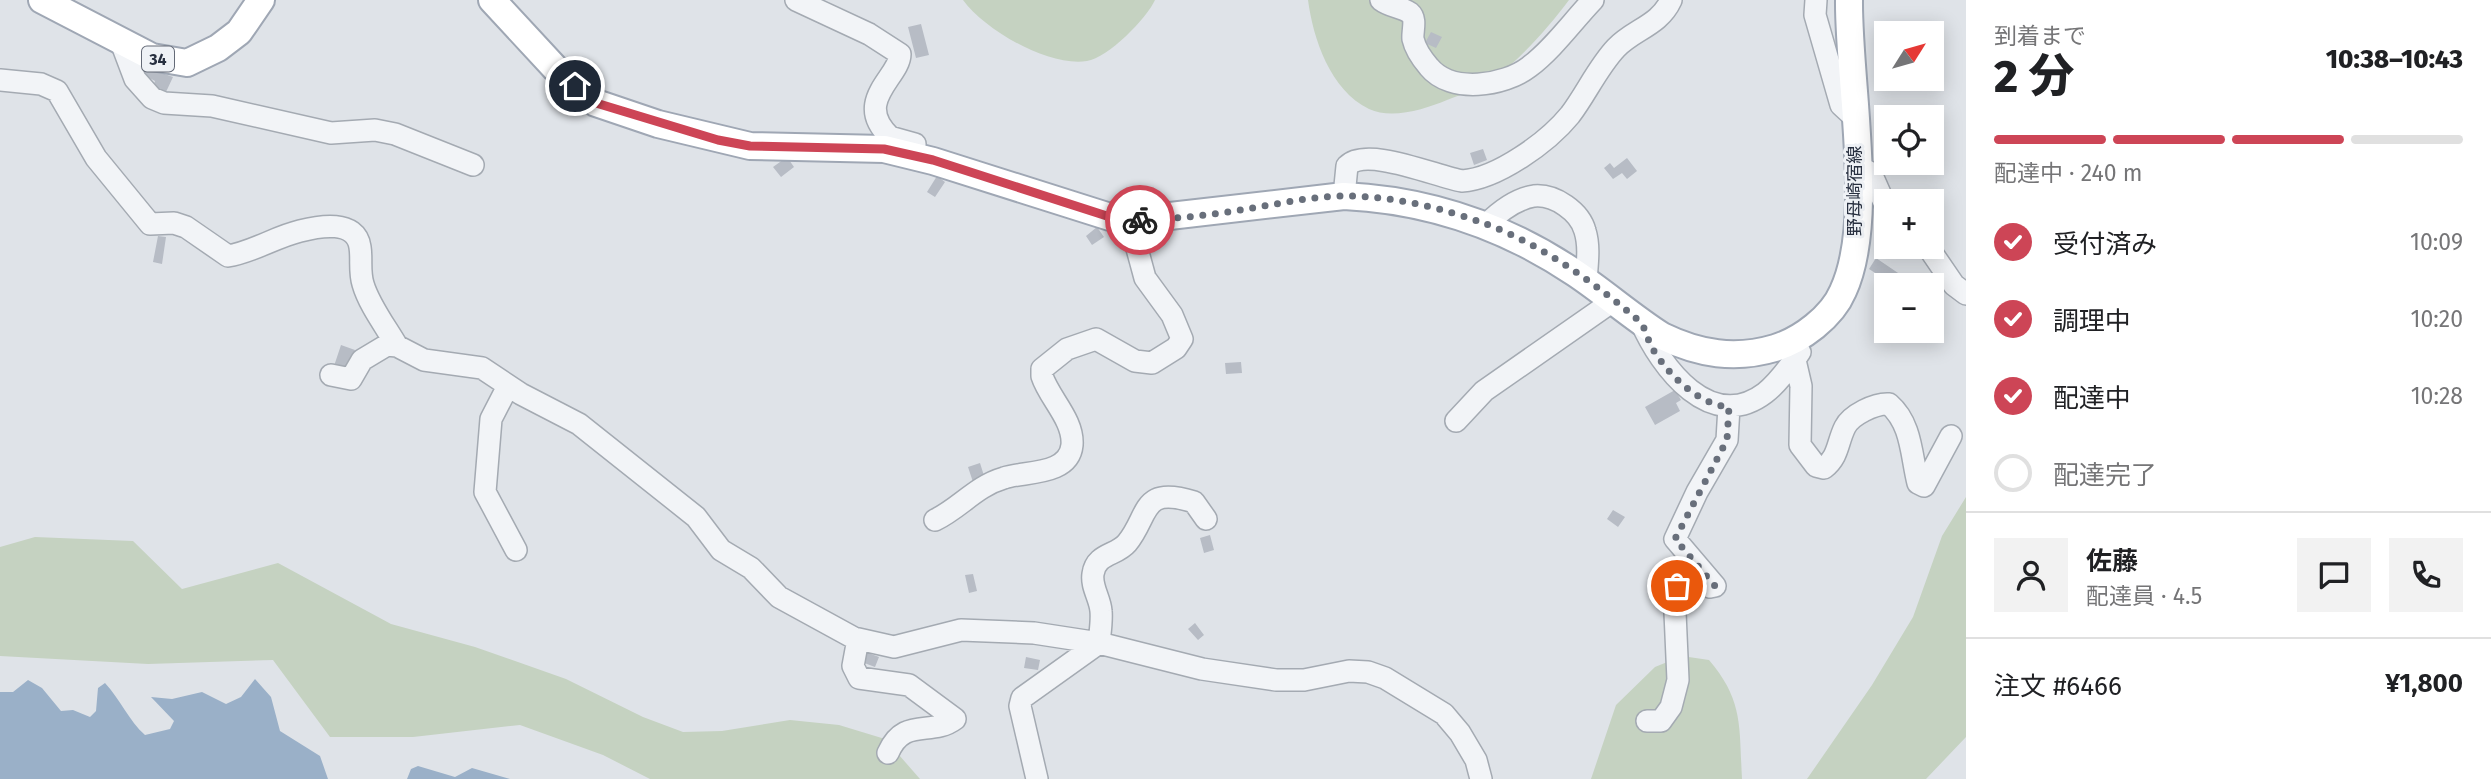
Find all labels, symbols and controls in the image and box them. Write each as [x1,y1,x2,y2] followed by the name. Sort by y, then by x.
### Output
[1874,21,1944,91] north arrow
[1874,21,1944,343] map controls
[1994,22,2086,50] text: 到着まで
[2326,44,2463,75] text: 10:38–10:43
[142,46,174,72] road number: 34
[1994,49,2075,104] text: 2 分
[545,56,605,116] pin
[556,67,594,105] icon: home
[1874,105,1944,175] button: locate
[1844,146,1866,236] street label: 野母崎宿線
[1994,159,2142,187] text: 配達中 · 240 m
[1105,185,1175,255] courier
[1874,189,1944,259] button: +
[1121,201,1159,239] icon: bike
[1994,223,2032,261] icon: check
[2410,228,2463,256] text: 10:09
[2053,229,2157,260] text: 受付済み
[1874,273,1944,343] button: −
[1994,300,2032,338] icon: check
[2410,305,2463,333] text: 10:20
[2053,306,2131,337] text: 調理中
[1994,377,2032,415] icon: check
[2411,382,2463,410] text: 10:28
[2053,383,2131,414] text: 配達中
[2053,460,2157,491] text: 配達完了
[1994,538,2068,612] button: person
[2297,538,2371,612] button: chat
[2389,538,2463,612] button: phone
[2086,546,2138,577] text: 佐藤
[1647,556,1707,616] pin
[1658,567,1696,605] icon: bag
[2086,582,2202,610] text: 配達員 · 4.5
[2385,668,2463,699] text: ¥1,800
[1994,671,2122,702] text: 注文 #6466

